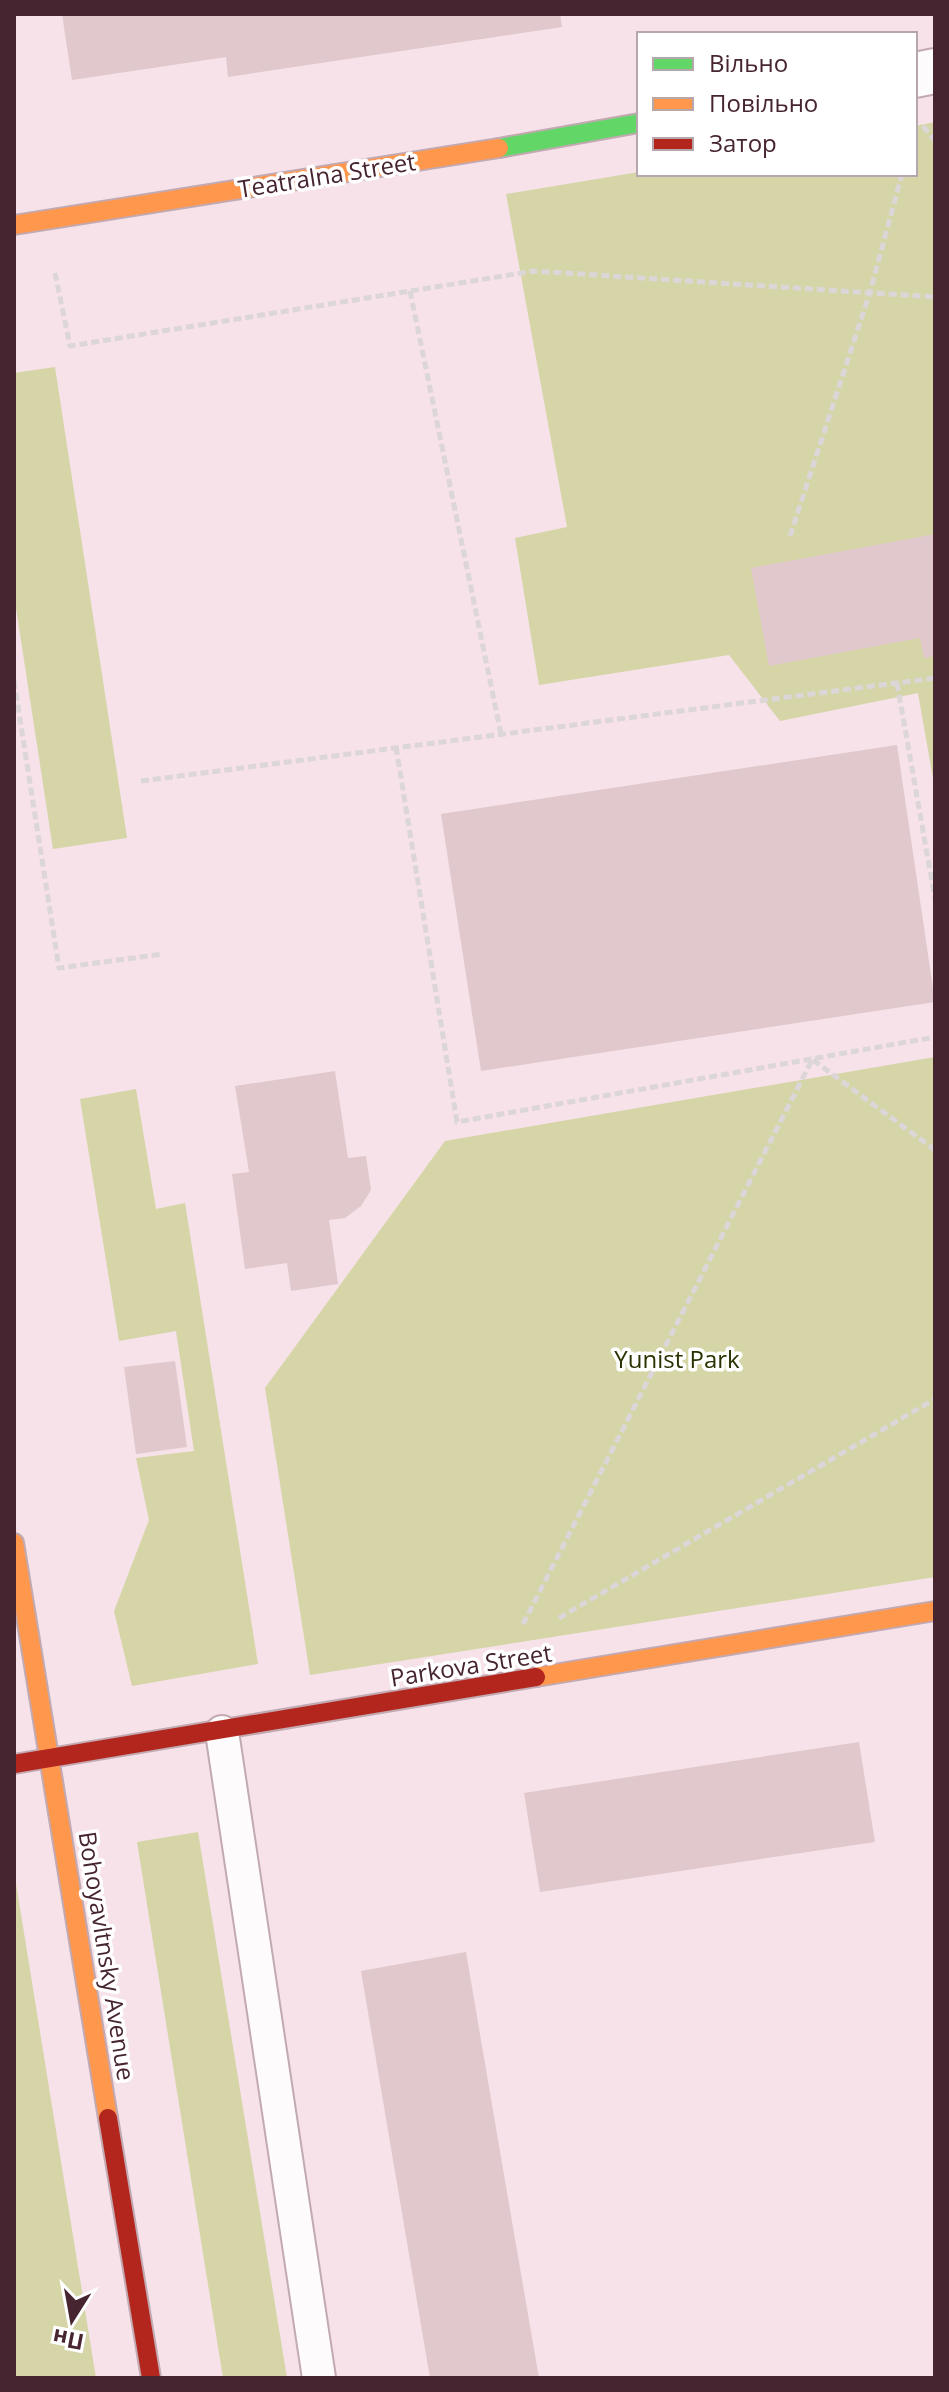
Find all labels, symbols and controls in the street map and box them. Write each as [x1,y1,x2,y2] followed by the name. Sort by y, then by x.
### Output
[637,32,917,176] legend
[709,46,788,79] text: Вільно
[709,86,818,119] text: Повільно
[709,126,777,159] text: Затор
[236,144,418,205] street label: Teatralna Street
[614,1342,740,1375] park label: Yunist Park
[388,1635,554,1694] street label: Parkova Street
[72,1829,143,2083] street label: Bohoyavltnsky Avenue
[32,2280,112,2360] north arrow
[50,2323,86,2358] text: Пн

